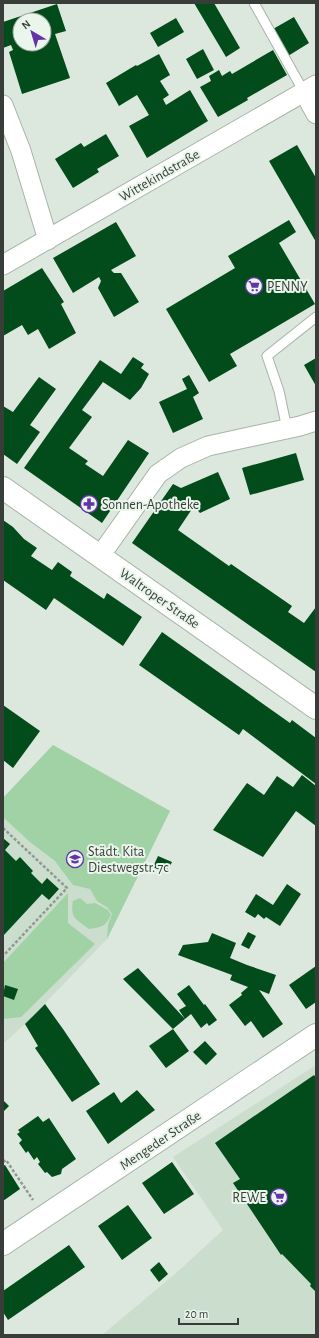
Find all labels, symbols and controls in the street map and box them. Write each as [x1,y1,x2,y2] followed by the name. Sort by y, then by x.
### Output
[12,12,52,52] north arrow
[20,18,33,31] text: N
[117,147,202,204] street label: Wittekindstraße
[244,276,264,296] supermarket icon: PENNY
[267,280,308,294] place label: PENNY
[79,494,99,514] pharmacy icon: Sonnen-Apotheke
[102,498,199,512] place label: Sonnen-Apotheke
[117,566,202,632] street label: Waltroper Straße
[88,845,169,875] place label: Städt. Kita Diestwegstr. 7c
[65,849,85,869] school or university icon: Städt. Kita Diestwegstr. 7c
[118,1109,204,1173] street label: Mengeder Straße
[269,1187,289,1207] supermarket icon: REWE
[232,1191,266,1205] place label: REWE
[179,1300,238,1326] scale bar
[185,1308,208,1320] text: 20 m

